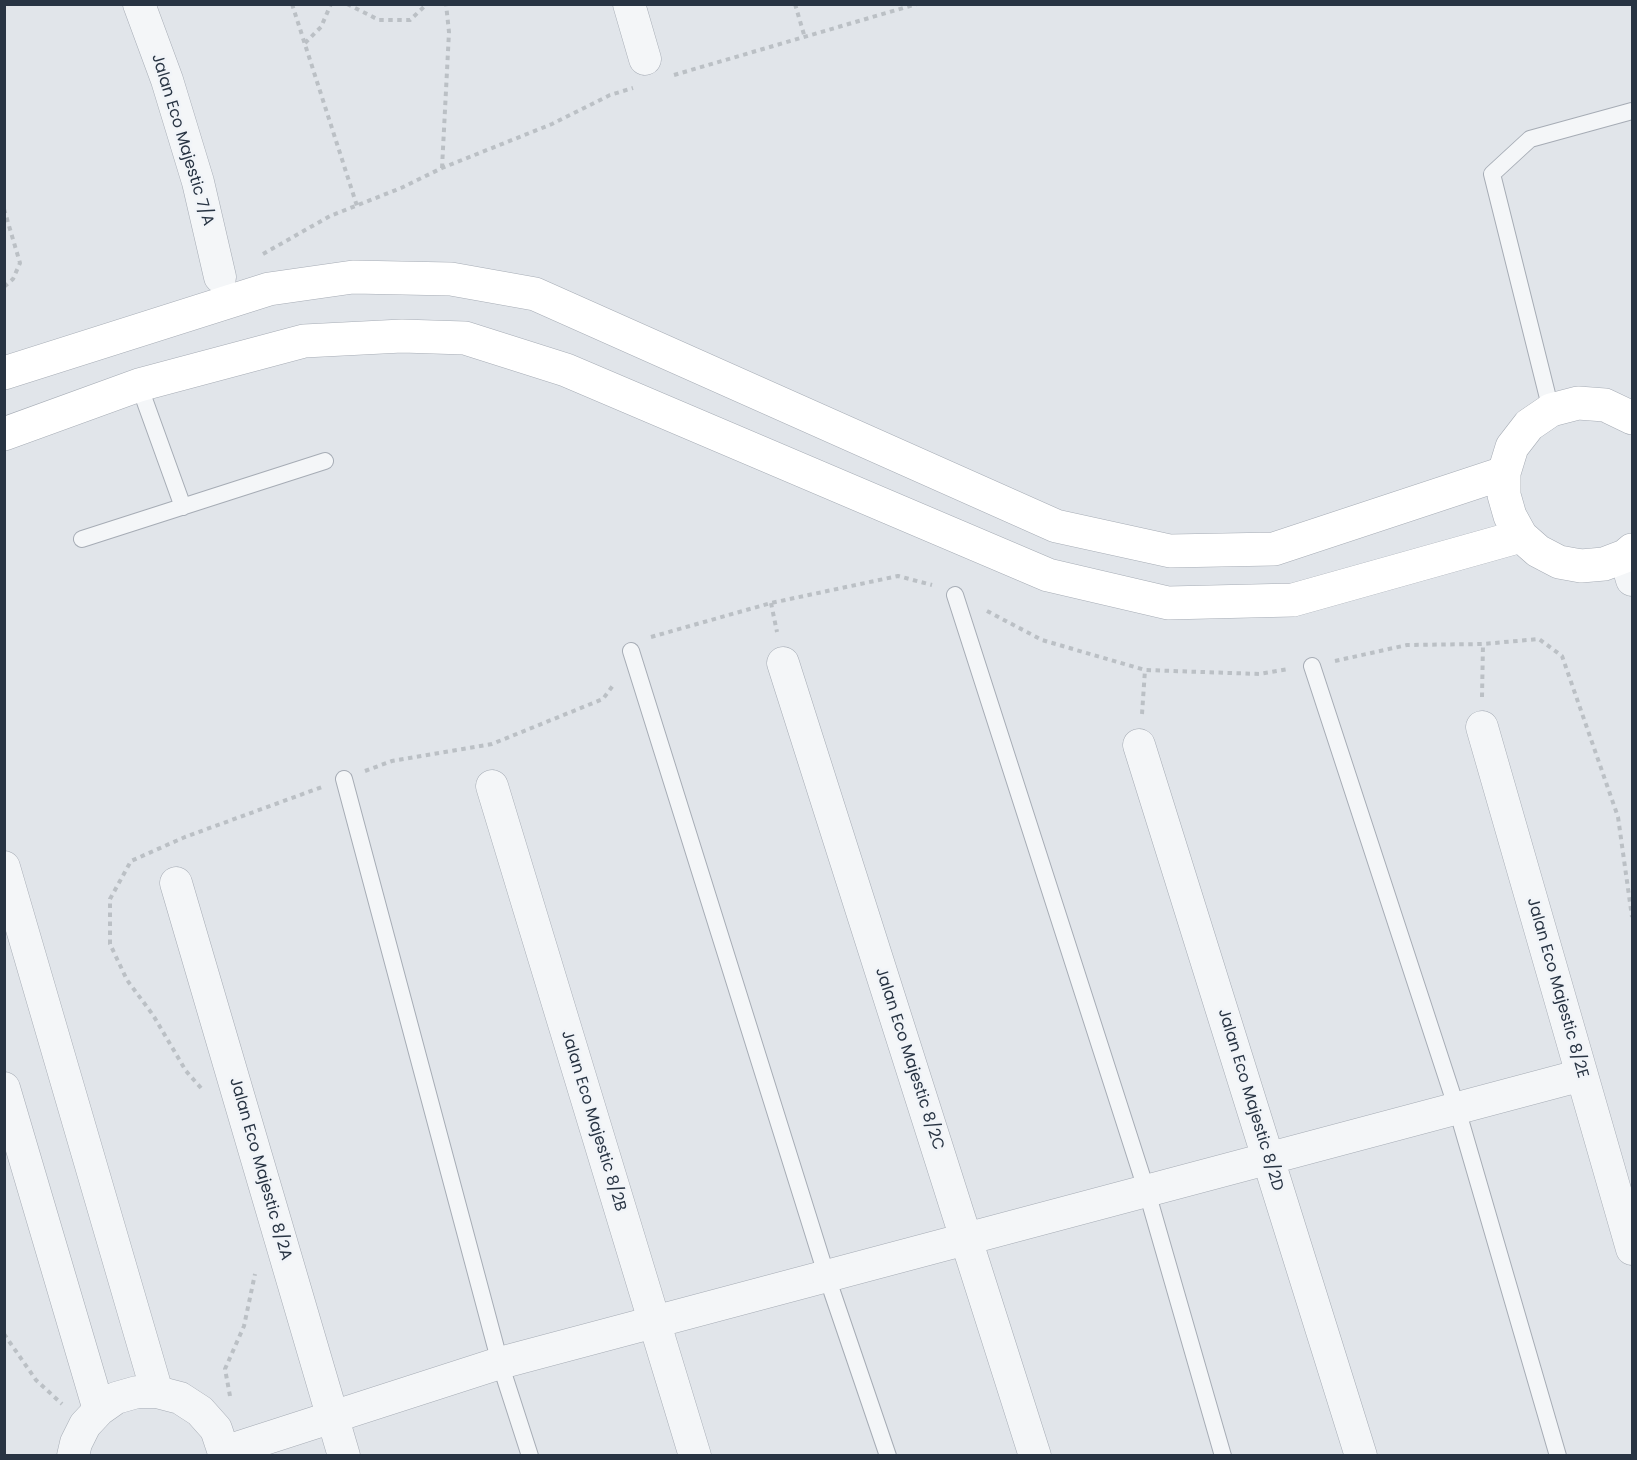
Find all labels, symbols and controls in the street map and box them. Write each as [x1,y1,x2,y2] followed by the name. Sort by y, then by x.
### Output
[147,52,217,228] street label: Jalan Eco Majestic 7/A
[1522,896,1592,1080] street label: Jalan Eco Majestic 8/2E
[870,965,948,1153] street label: Jalan Eco Majestic 8/2C
[1213,1006,1287,1194] street label: Jalan Eco Majestic 8/2D
[556,1028,630,1214] street label: Jalan Eco Majestic 8/2B
[225,1075,295,1263] street label: Jalan Eco Majestic 8/2A

